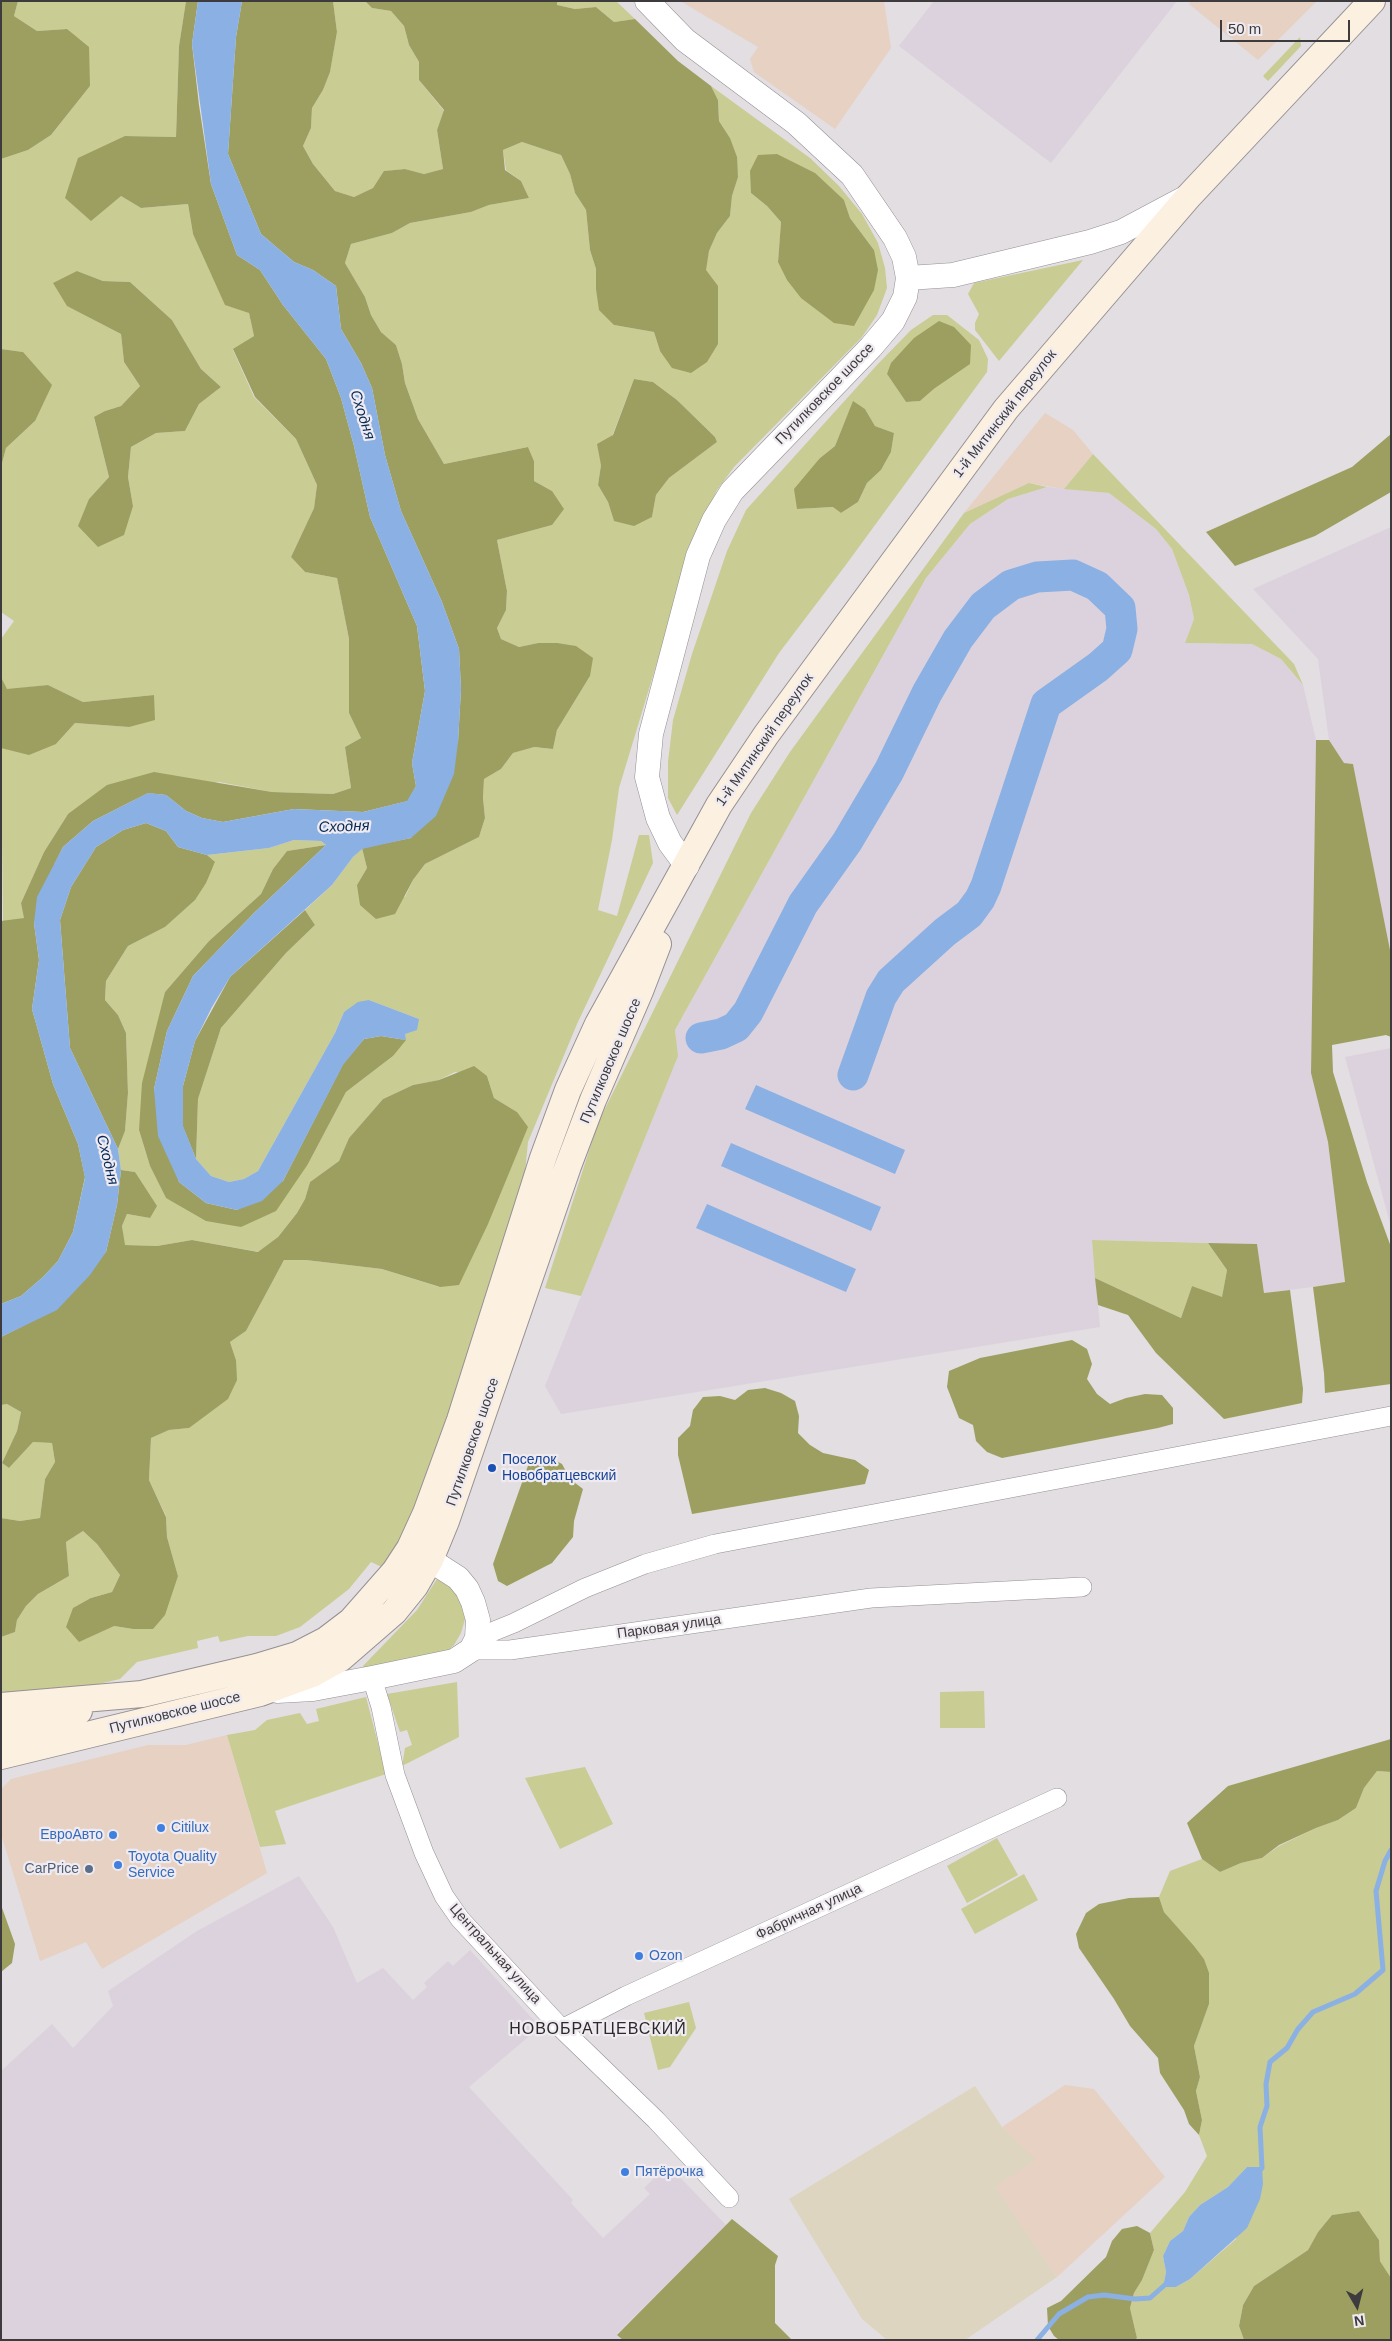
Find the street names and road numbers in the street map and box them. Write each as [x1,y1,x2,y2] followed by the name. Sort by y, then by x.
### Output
[772,340,878,448] street label: Путилковское шоссе
[950,347,1060,481] street label: 1-й Митинский переулок
[713,670,817,810] street label: 1-й Митинский переулок
[577,996,645,1126] street label: Путилковское шоссе
[443,1376,503,1508] street label: Путилковское шоссе
[616,1611,722,1643] street label: Парковая улица
[108,1689,242,1737] street label: Путилковское шоссе
[753,1880,865,1944] street label: Фабричная улица
[446,1901,544,2007] street label: Центральная улица

